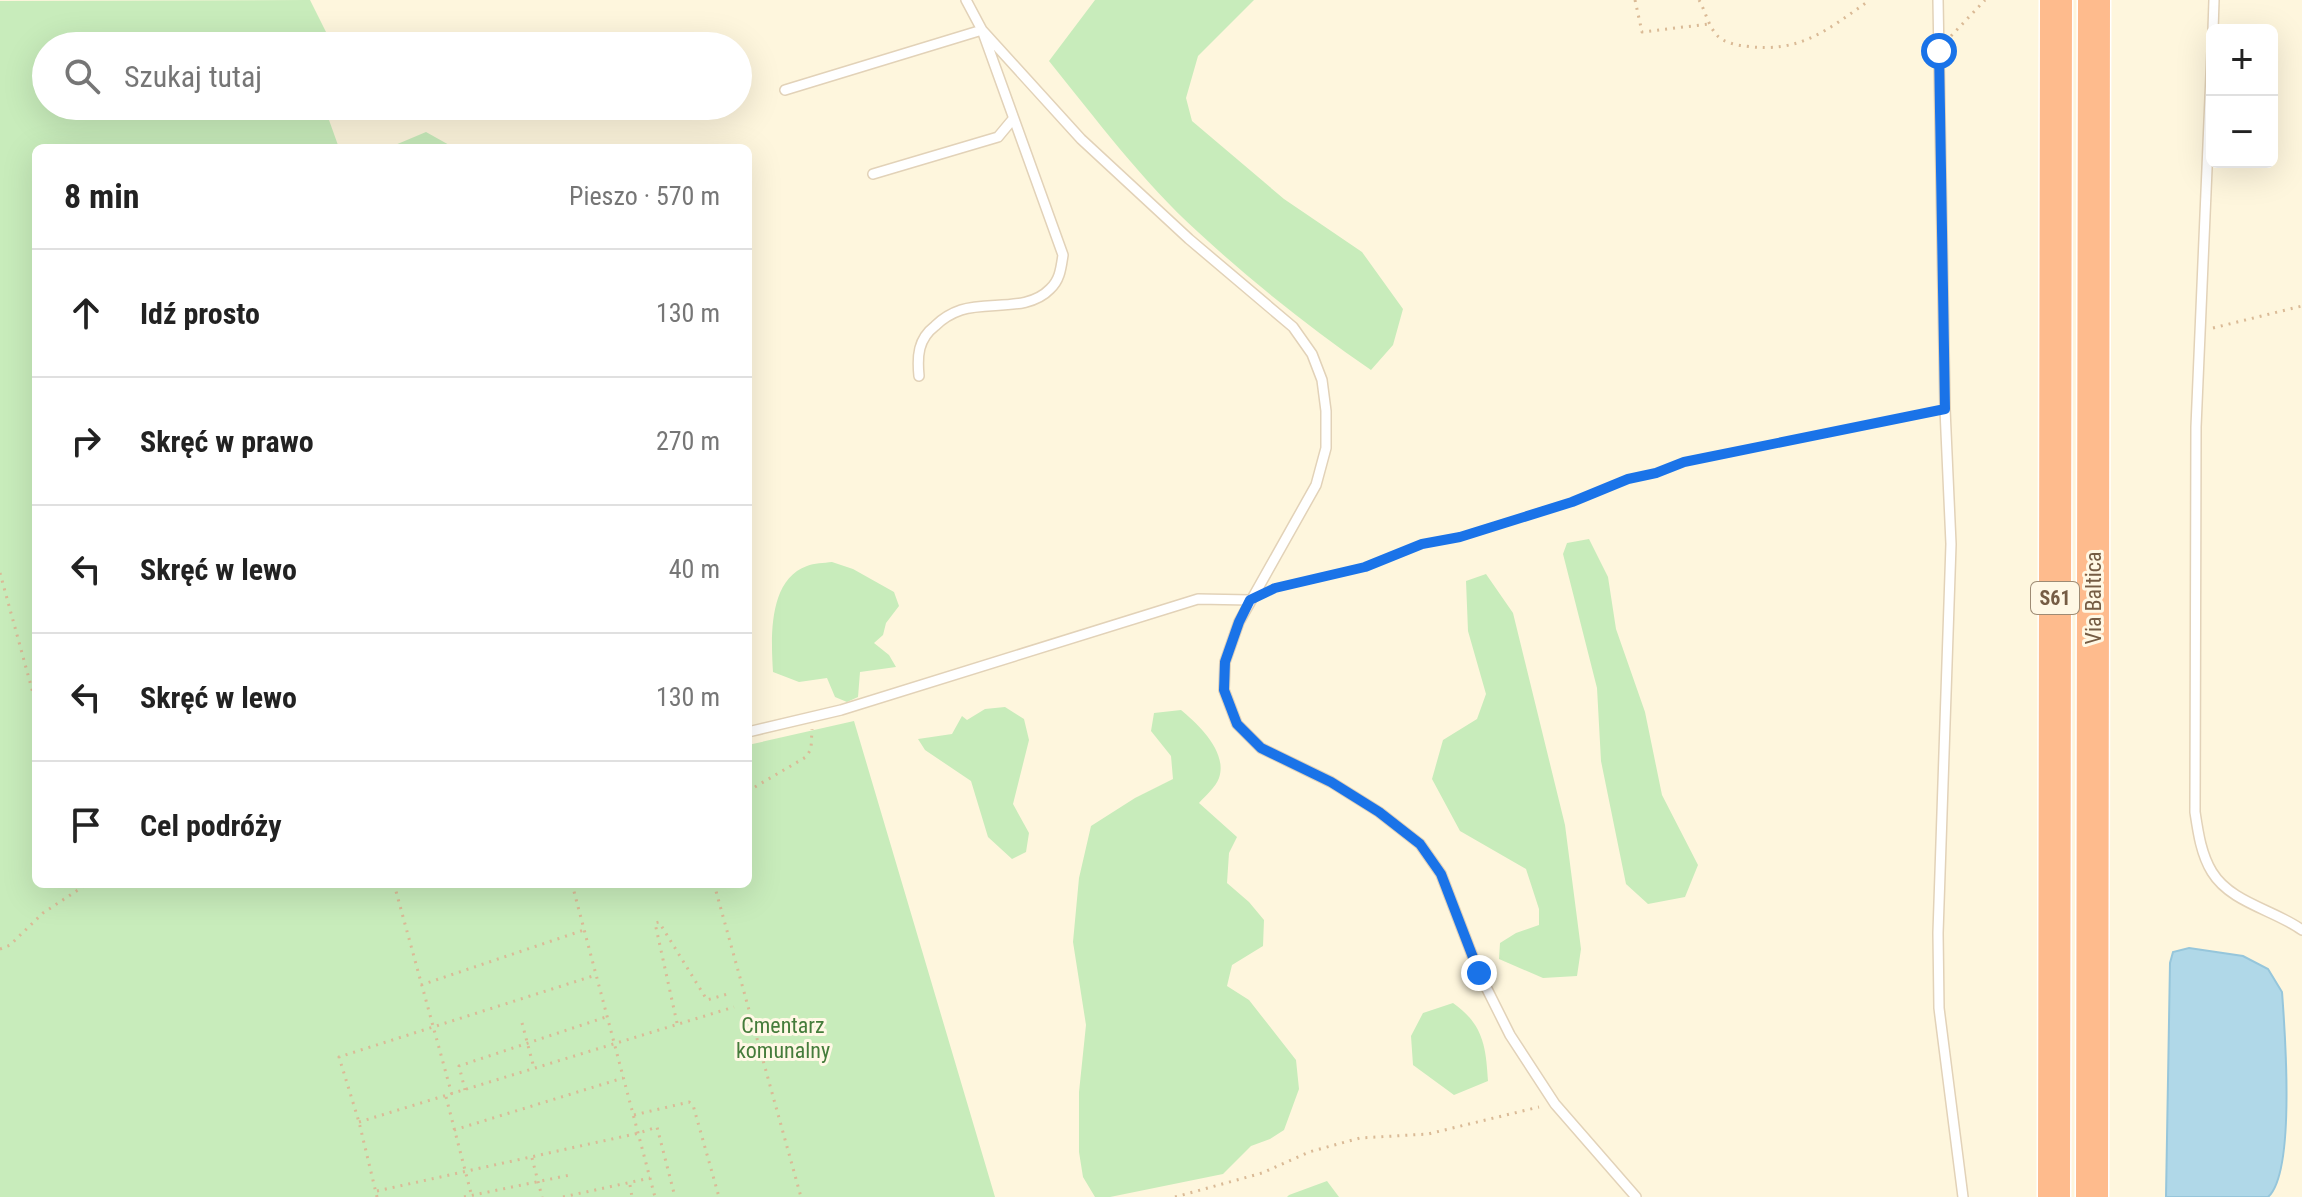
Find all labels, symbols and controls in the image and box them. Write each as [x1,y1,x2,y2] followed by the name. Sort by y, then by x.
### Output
[2206,24,2278,168] map controls
[2206,24,2278,96] button: +
[32,32,752,120] search box
[1921,33,1957,69] route start
[60,54,104,98] icon: search
[124,59,262,94] text: Szukaj tutaj
[2206,96,2278,168] button: −
[64,176,140,216] text: 8 min
[569,181,720,211] text: Pieszo · 570 m
[64,291,108,335] icon: ahead
[140,296,260,331] text: Idź prosto
[656,298,720,328] text: 130 m
[64,419,108,463] icon: right
[140,424,314,459] text: Skręć w prawo
[656,426,720,456] text: 270 m
[64,547,108,591] icon: left
[140,552,297,587] text: Skręć w lewo
[2081,552,2106,644] street label: Via Baltica
[669,554,720,584] text: 40 m
[2031,582,2079,614] road number: S61
[64,675,108,719] icon: left
[140,680,297,715] text: Skręć w lewo
[656,682,720,712] text: 130 m
[64,803,108,847] icon: arrive
[140,808,282,843] text: Cel podróży
[1461,955,1497,991] route end
[736,1013,830,1063] park label: Cmentarz komunalny

